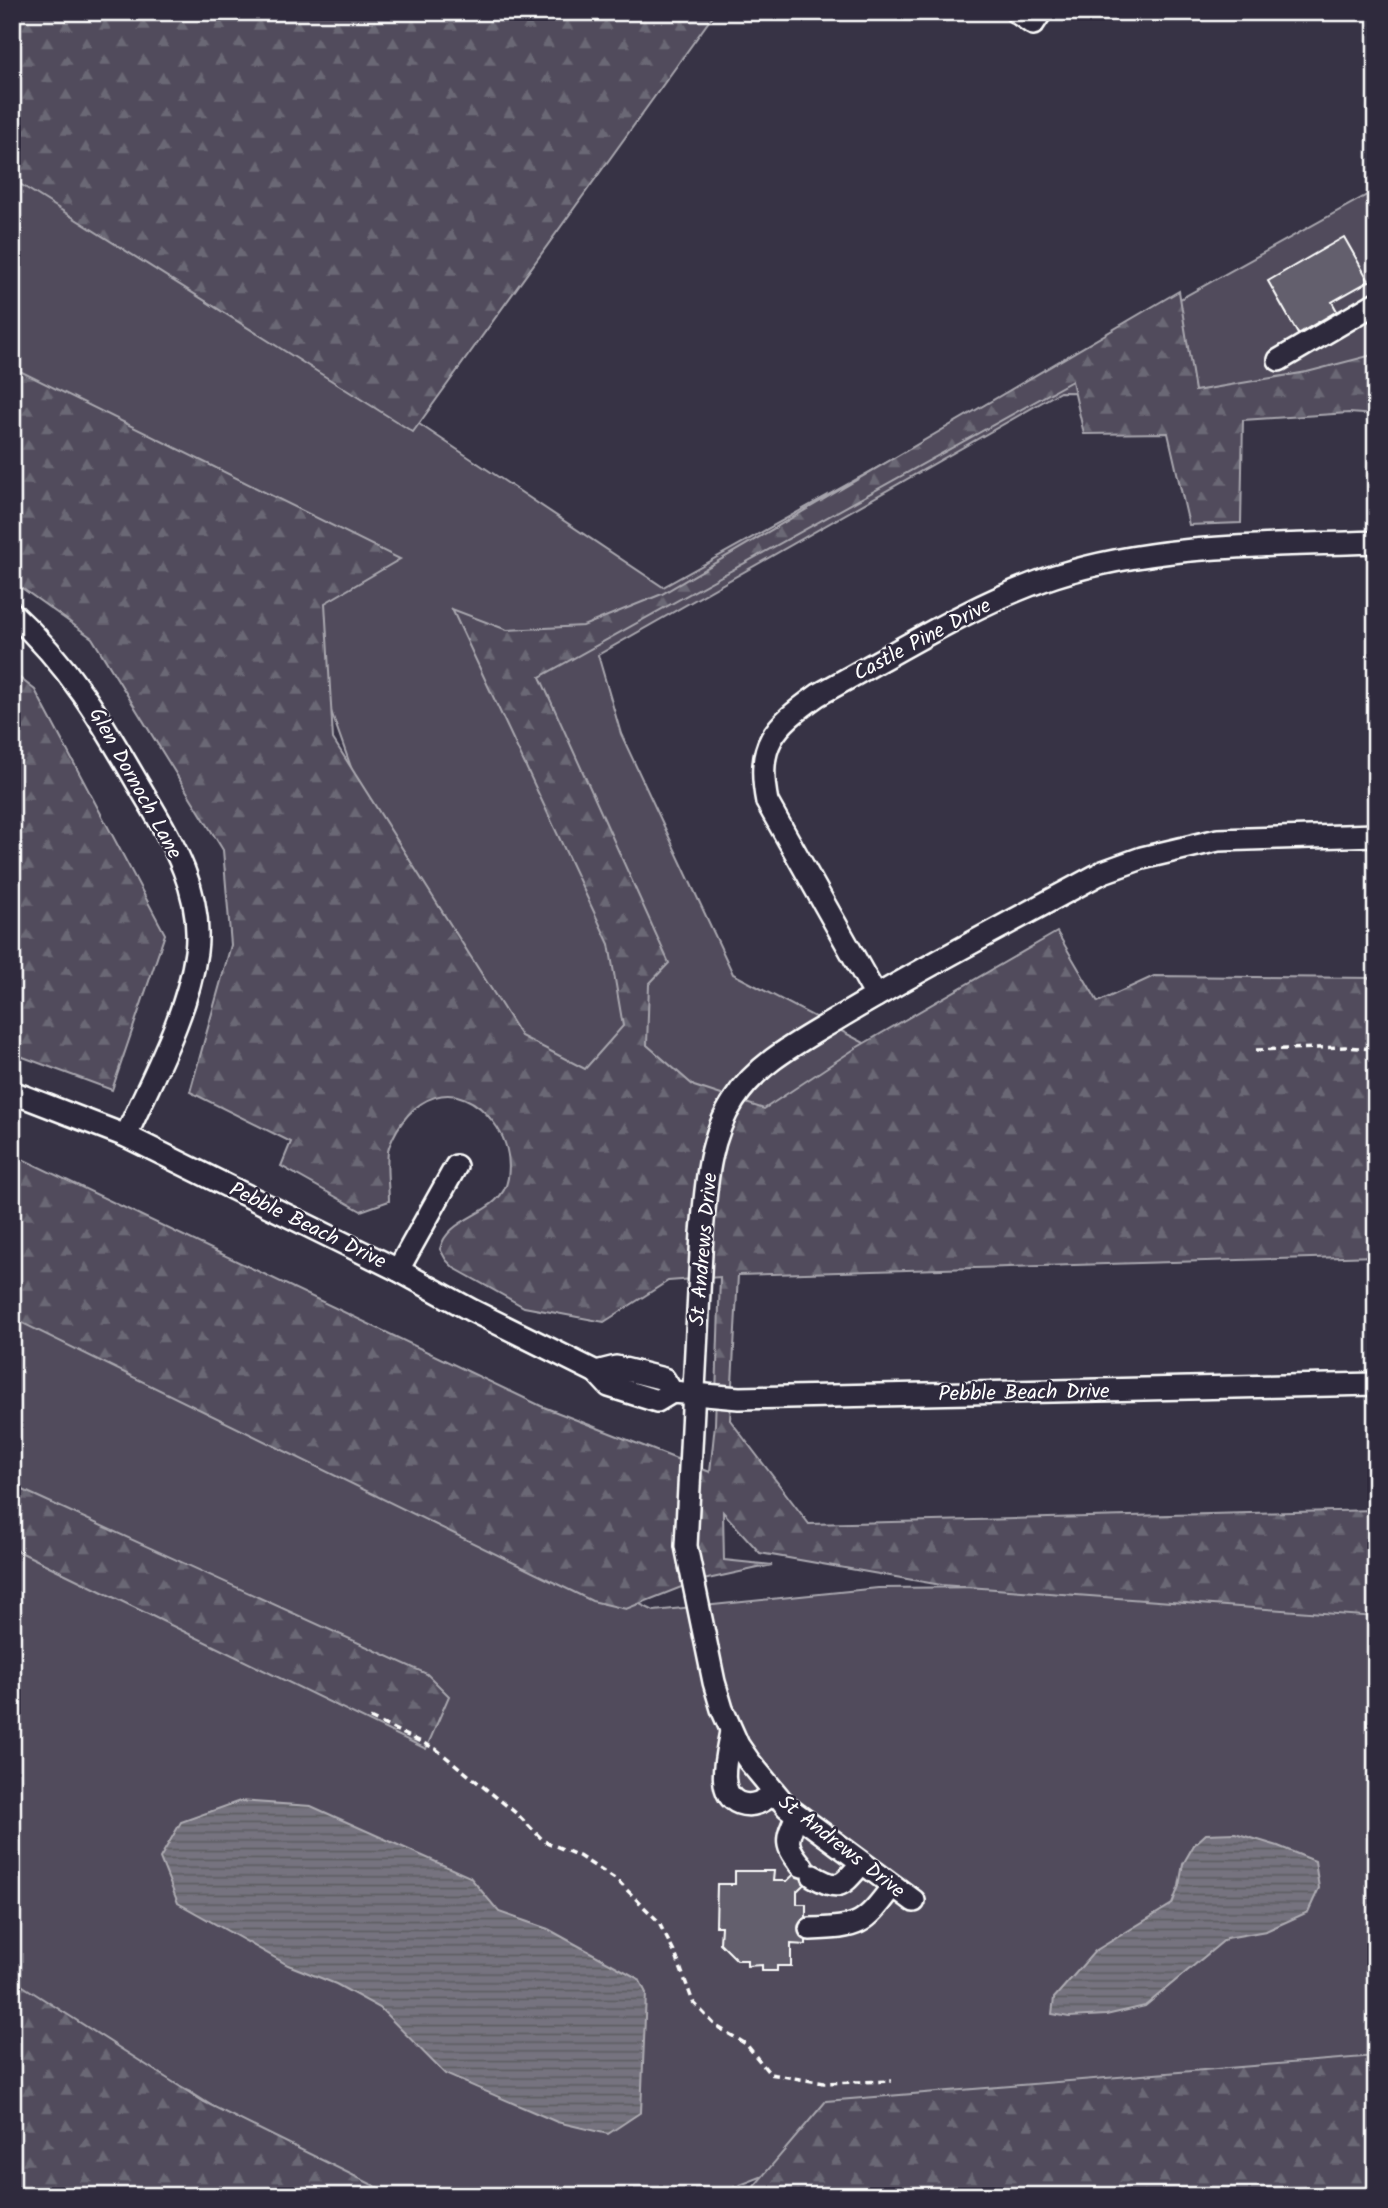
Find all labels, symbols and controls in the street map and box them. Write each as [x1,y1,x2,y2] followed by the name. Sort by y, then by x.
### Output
[848,590,998,691] street label: Castle Pine Drive
[79,702,190,866] street label: Glen Dornoch Lane
[681,1171,728,1327] street label: St Andrews Drive
[223,1174,392,1279] street label: Pebble Beach Drive
[938,1375,1111,1411] street label: Pebble Beach Drive
[770,1787,912,1908] street label: St Andrews Drive

